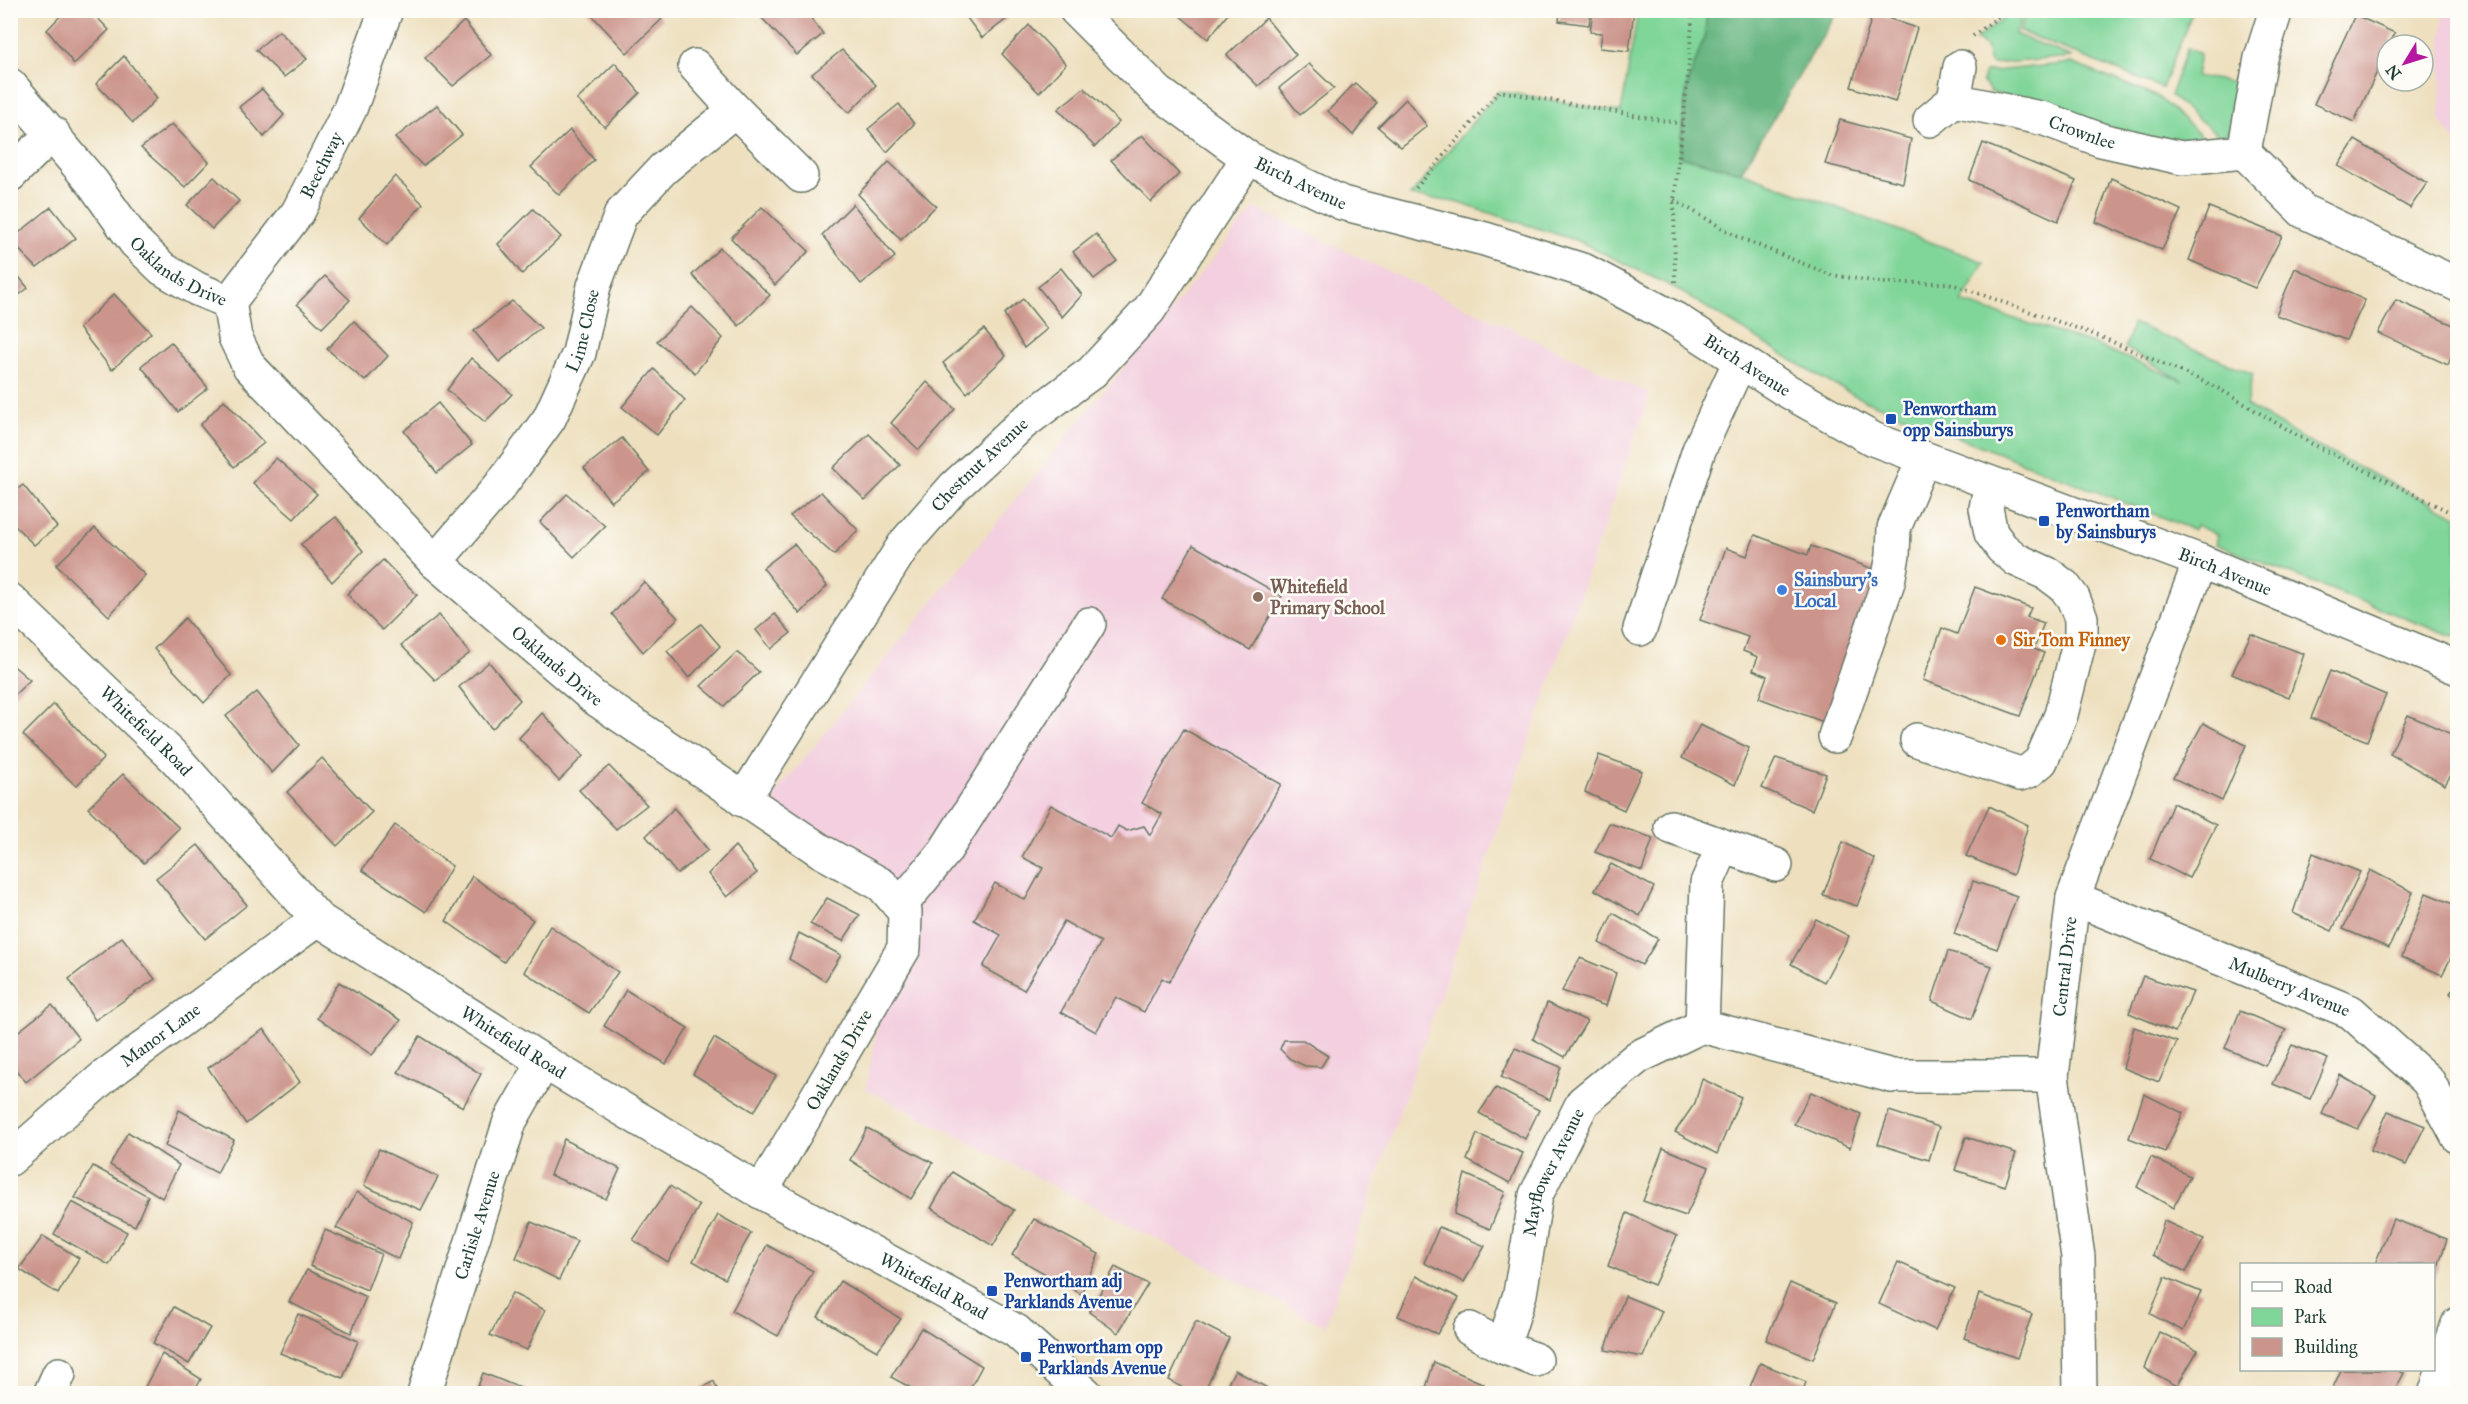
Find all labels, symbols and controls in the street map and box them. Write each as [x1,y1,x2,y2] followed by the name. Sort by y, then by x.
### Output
[2375,33,2435,93] north arrow
[2382,60,2405,83] text: N
[2046,110,2117,154] street label: Crownlee
[296,128,348,202] street label: Beechway
[1251,152,1348,215] street label: Birch Avenue
[125,232,230,311] street label: Oaklands Drive
[561,287,604,376] street label: Lime Close
[1700,329,1794,401] street label: Birch Avenue
[1903,398,2014,442] place label: Penwortham opp Sainsburys
[1884,412,1898,426] marker: Penwortham opp Sainsburys
[926,413,1033,516] street label: Chestnut Avenue
[2055,500,2156,544] place label: Penwortham by Sainsburys
[2037,514,2051,528] marker: Penwortham by Sainsburys
[2175,543,2275,601] street label: Birch Avenue
[1794,569,1878,612] place label: Sainsbury's Local
[1270,576,1386,620] place label: Whitefield Primary School
[1775,583,1789,597] marker: Sainsbury's Local
[1251,590,1265,604] marker: Whitefield Primary School
[507,621,607,711] street label: Oaklands Drive
[2013,629,2131,652] place label: Sir Tom Finney
[1994,633,2008,647] marker: Sir Tom Finney
[96,681,197,781] street label: Whitefield Road
[2048,915,2082,1018] street label: Central Drive
[2226,952,2353,1021] street label: Mulberry Avenue
[116,998,205,1072] street label: Manor Lane
[457,1001,570,1084] street label: Whitefield Road
[801,1006,877,1114] street label: Oaklands Drive
[1518,1104,1589,1238] street label: Mayflower Avenue
[450,1168,505,1282] street label: Carlisle Avenue
[876,1248,992,1325] street label: Whitefield Road
[2240,1263,2435,1371] legend
[1004,1270,1133,1313] place label: Penwortham adj Parklands Avenue
[2294,1276,2332,1298] text: Road
[985,1284,999,1298] marker: Penwortham adj Parklands Avenue
[2294,1306,2327,1328] text: Park
[1038,1336,1167,1379] place label: Penwortham opp Parklands Avenue
[2294,1336,2358,1359] text: Building
[1019,1350,1033,1364] marker: Penwortham opp Parklands Avenue

